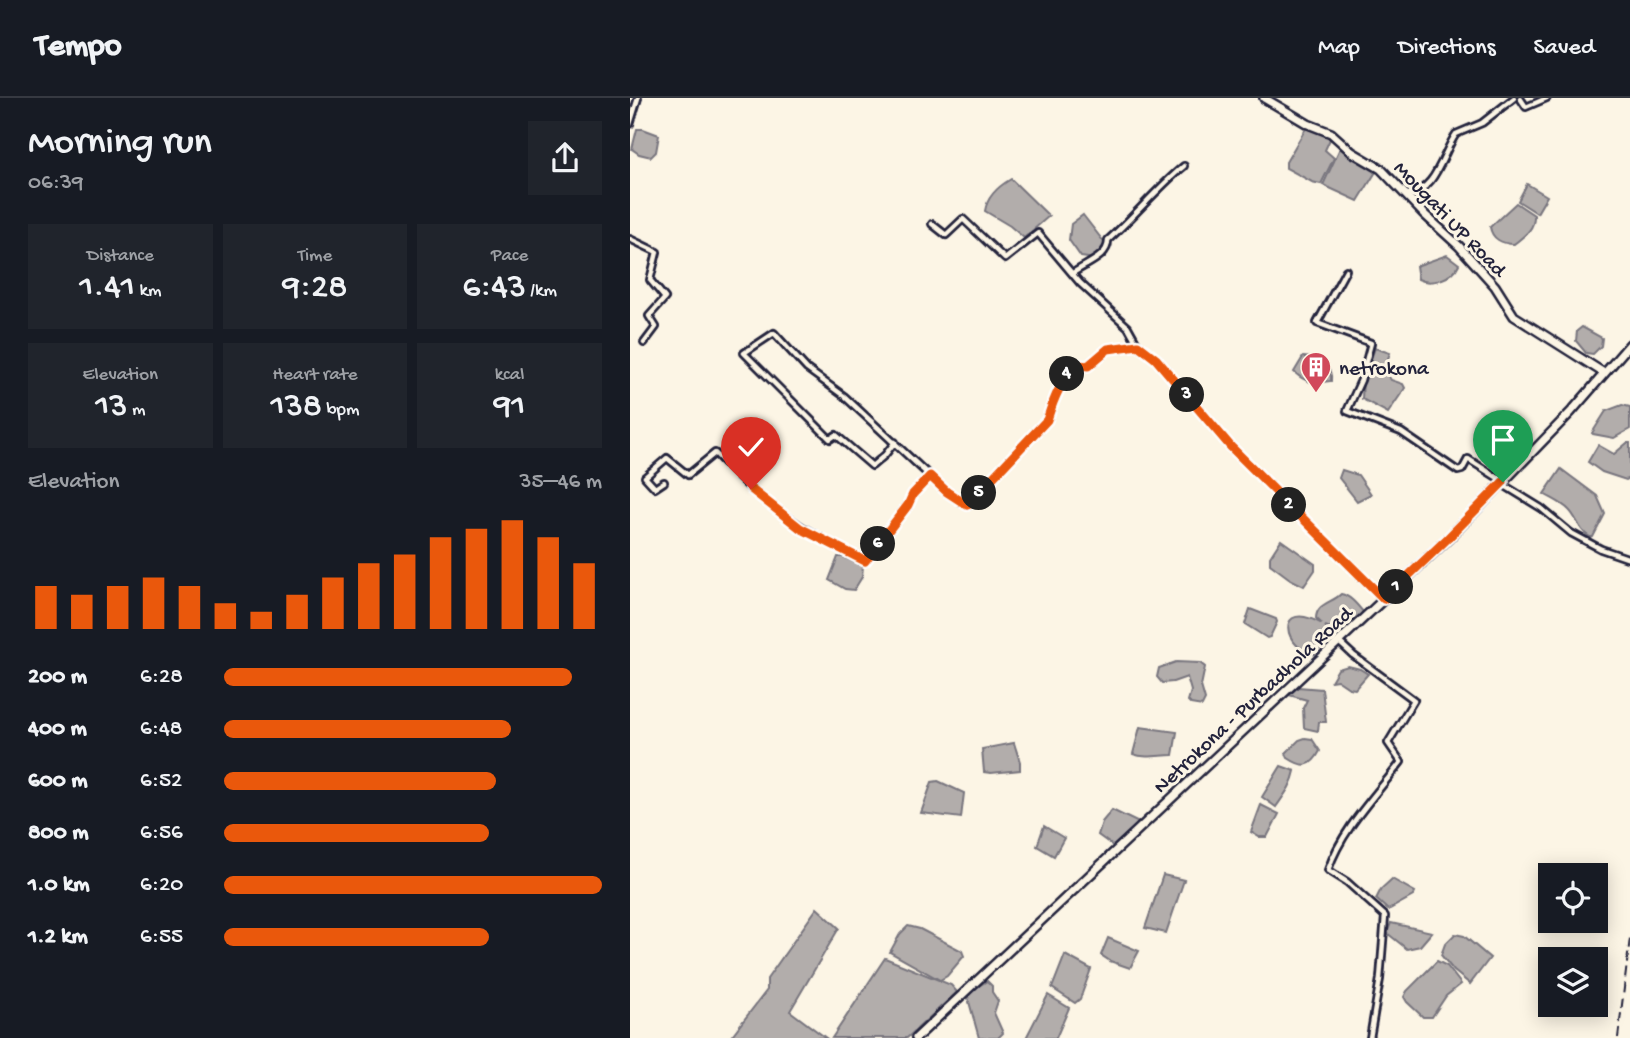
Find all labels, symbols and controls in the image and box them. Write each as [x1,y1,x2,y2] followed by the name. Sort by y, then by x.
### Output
[35,29,122,67] text: Tempo
[1318,34,1360,63] text: Map
[1398,34,1496,63] text: Directions
[1534,34,1595,63] text: Saved
[528,121,602,195] button: share
[28,122,212,166] text: Morning run
[1387,157,1511,285] street label: Mougati UP Road
[28,170,83,197] text: 06:39
[87,245,154,268] text: Distance
[298,245,332,268] text: Time
[491,245,528,268] text: Pace
[79,268,135,309] text: 1.41
[283,268,347,309] text: 9:28
[462,268,526,309] text: 6:43
[135,280,161,303] text: km
[526,280,557,303] text: /km
[1299,350,1333,394] building icon: netrokona
[1050,356,1084,392] pin: 4
[1339,358,1430,383] place label: netrokona
[1062,362,1071,385] text: 4
[83,364,158,387] text: Elevation
[272,364,358,387] text: Heart rate
[495,364,525,387] text: kcal
[1170,378,1204,412] pin: 3
[1182,383,1191,406] text: 3
[95,387,127,428] text: 13
[271,387,322,428] text: 138
[494,387,526,428] text: 91
[127,399,145,422] text: m
[322,399,359,422] text: bpm
[1473,410,1533,482] pin
[721,417,781,489] pin
[1484,421,1522,459] icon: arrive
[732,428,770,466] icon: check
[28,469,119,496] text: Elevation
[520,469,602,496] text: 35–46 m
[962,476,996,510] pin: 5
[974,481,984,504] text: 5
[1272,488,1306,522] pin: 2
[1284,493,1293,516] text: 2
[860,526,896,562] pin: 6
[873,532,882,555] text: 6
[1378,570,1414,604] pin: 1
[1392,575,1399,598] text: 1
[1150,602,1360,800] street label: Netrokona - Purbadhola Road
[28,664,87,691] text: 200 m
[140,664,183,691] text: 6:28
[28,716,87,743] text: 400 m
[140,716,182,743] text: 6:48
[28,768,88,795] text: 600 m
[140,768,182,795] text: 6:52
[28,820,89,847] text: 800 m
[140,820,183,847] text: 6:56
[1538,863,1608,1017] map controls
[1538,863,1608,933] button: locate
[28,872,90,899] text: 1.0 km
[140,872,183,899] text: 6:20
[28,924,88,951] text: 1.2 km
[140,924,183,951] text: 6:55
[1538,947,1608,1017] button: layers

